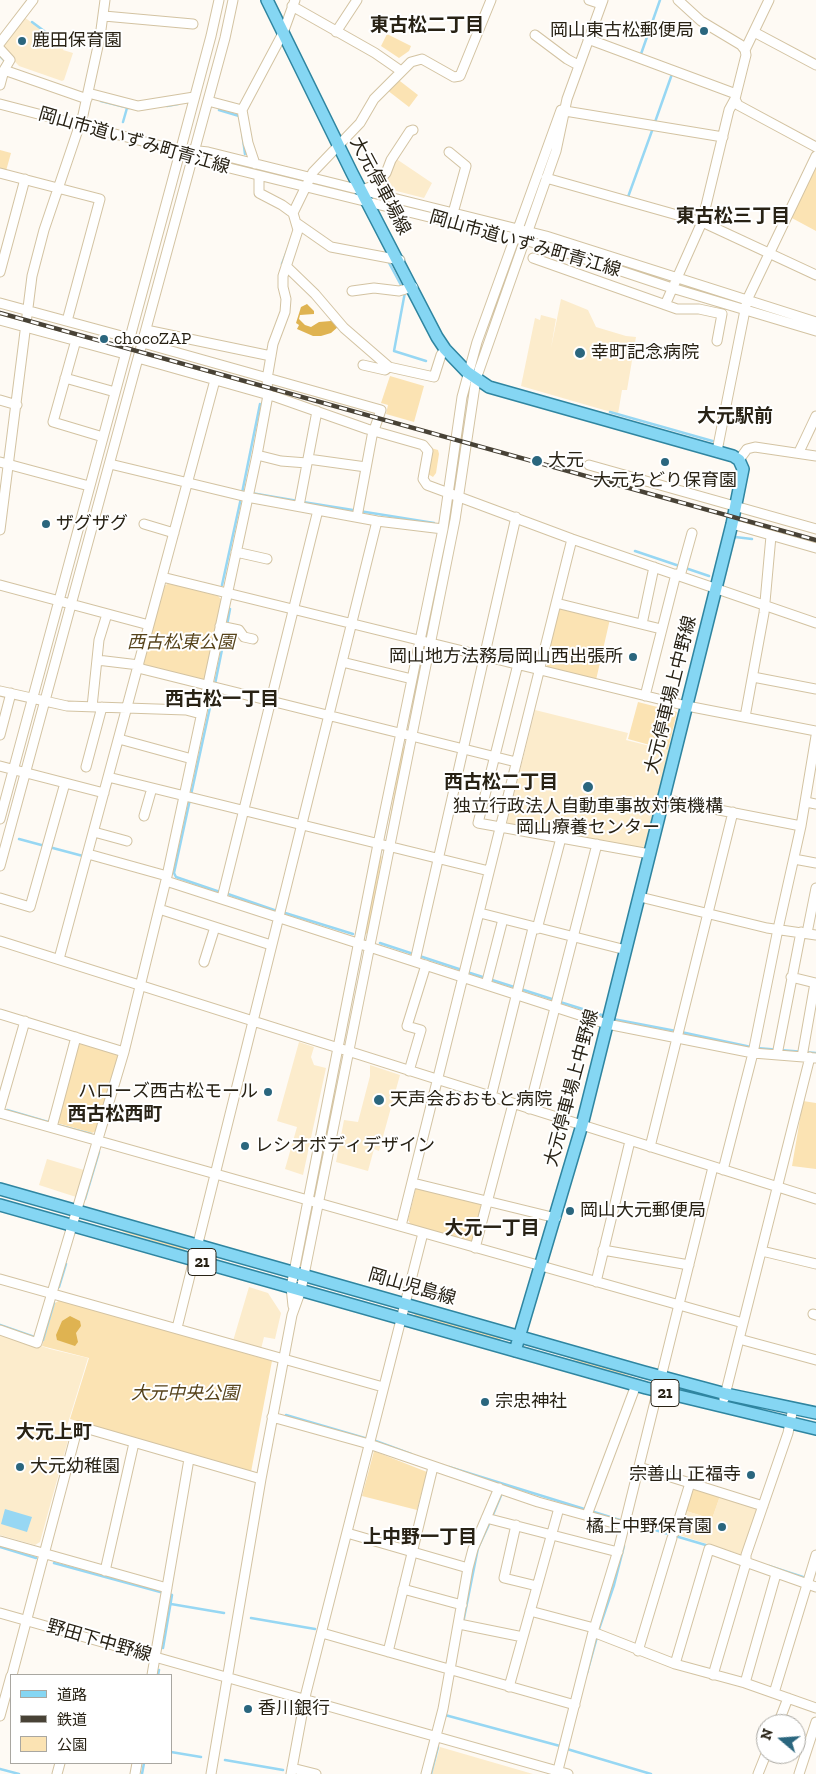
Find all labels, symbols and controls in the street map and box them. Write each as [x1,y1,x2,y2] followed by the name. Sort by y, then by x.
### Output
[370,15,484,37] district label: 東古松二丁目
[550,20,694,42] place label: 岡山東古松郵便局
[698,25,710,37] marker: 岡山東古松郵便局
[32,30,122,52] place label: 鹿田保育園
[16,35,28,47] marker: 鹿田保育園
[36,103,232,179] street label: 岡山市道いずみ町青江線
[345,133,415,239] street label: 大元停車場線
[427,206,623,282] street label: 岡山市道いずみ町青江線
[676,206,790,228] district label: 東古松三丁目
[114,328,191,350] place label: chocoZAP
[98,333,110,345] marker: chocoZAP
[591,342,699,364] place label: 幸町記念病院
[573,346,587,360] marker: 幸町記念病院
[697,406,773,428] district label: 大元駅前
[548,450,584,472] place label: 大元
[530,454,544,468] marker: 大元
[659,456,671,468] marker: 大元ちどり保育園
[593,470,737,492] place label: 大元ちどり保育園
[56,513,128,535] place label: ザグザグ
[40,518,52,530] marker: ザグザグ
[641,614,701,776] street label: 大元停車場上中野線
[127,632,235,654] park label: 西古松東公園
[389,646,623,668] place label: 岡山地方法務局岡山西出張所
[627,651,639,663] marker: 岡山地方法務局岡山西出張所
[165,689,279,711] district label: 西古松一丁目
[444,772,558,794] district label: 西古松二丁目
[581,780,595,794] marker: 独立行政法人自動車事故対策機構 岡山療養センター
[453,796,723,839] place label: 独立行政法人自動車事故対策機構 岡山療養センター
[541,1007,603,1169] street label: 大元停車場上中野線
[78,1081,258,1103] place label: ハローズ西古松モール
[262,1086,274,1098] marker: ハローズ西古松モール
[390,1089,552,1111] place label: 天声会おおもと病院
[372,1093,386,1107] marker: 天声会おおもと病院
[68,1104,162,1126] district label: 西古松西町
[255,1135,435,1157] place label: レシオボディデザイン
[239,1140,251,1152] marker: レシオボディデザイン
[580,1200,706,1222] place label: 岡山大元郵便局
[564,1205,576,1217] marker: 岡山大元郵便局
[445,1218,539,1240] district label: 大元一丁目
[188,1248,216,1276] road number: 21
[366,1264,458,1310] street label: 岡山児島線
[651,1380,679,1406] road number: 21
[131,1383,239,1405] park label: 大元中央公園
[495,1391,567,1413] place label: 宗忠神社
[479,1396,491,1408] marker: 宗忠神社
[16,1422,92,1444] district label: 大元上町
[30,1456,120,1478] place label: 大元幼稚園
[14,1461,26,1473] marker: 大元幼稚園
[629,1464,741,1486] place label: 宗善山 正福寺
[745,1469,757,1481] marker: 宗善山 正福寺
[586,1516,712,1538] place label: 橘上中野保育園
[716,1521,728,1533] marker: 橘上中野保育園
[363,1527,477,1549] district label: 上中野一丁目
[44,1616,154,1666] street label: 野田下中野線
[10,1674,172,1764] legend
[57,1686,87,1704] text: 道路
[258,1698,330,1720] place label: 香川銀行
[242,1703,254,1715] marker: 香川銀行
[57,1711,87,1729] text: 鉄道
[756,1714,806,1764] north arrow
[757,1727,777,1742] text: N
[57,1736,87,1754] text: 公園

